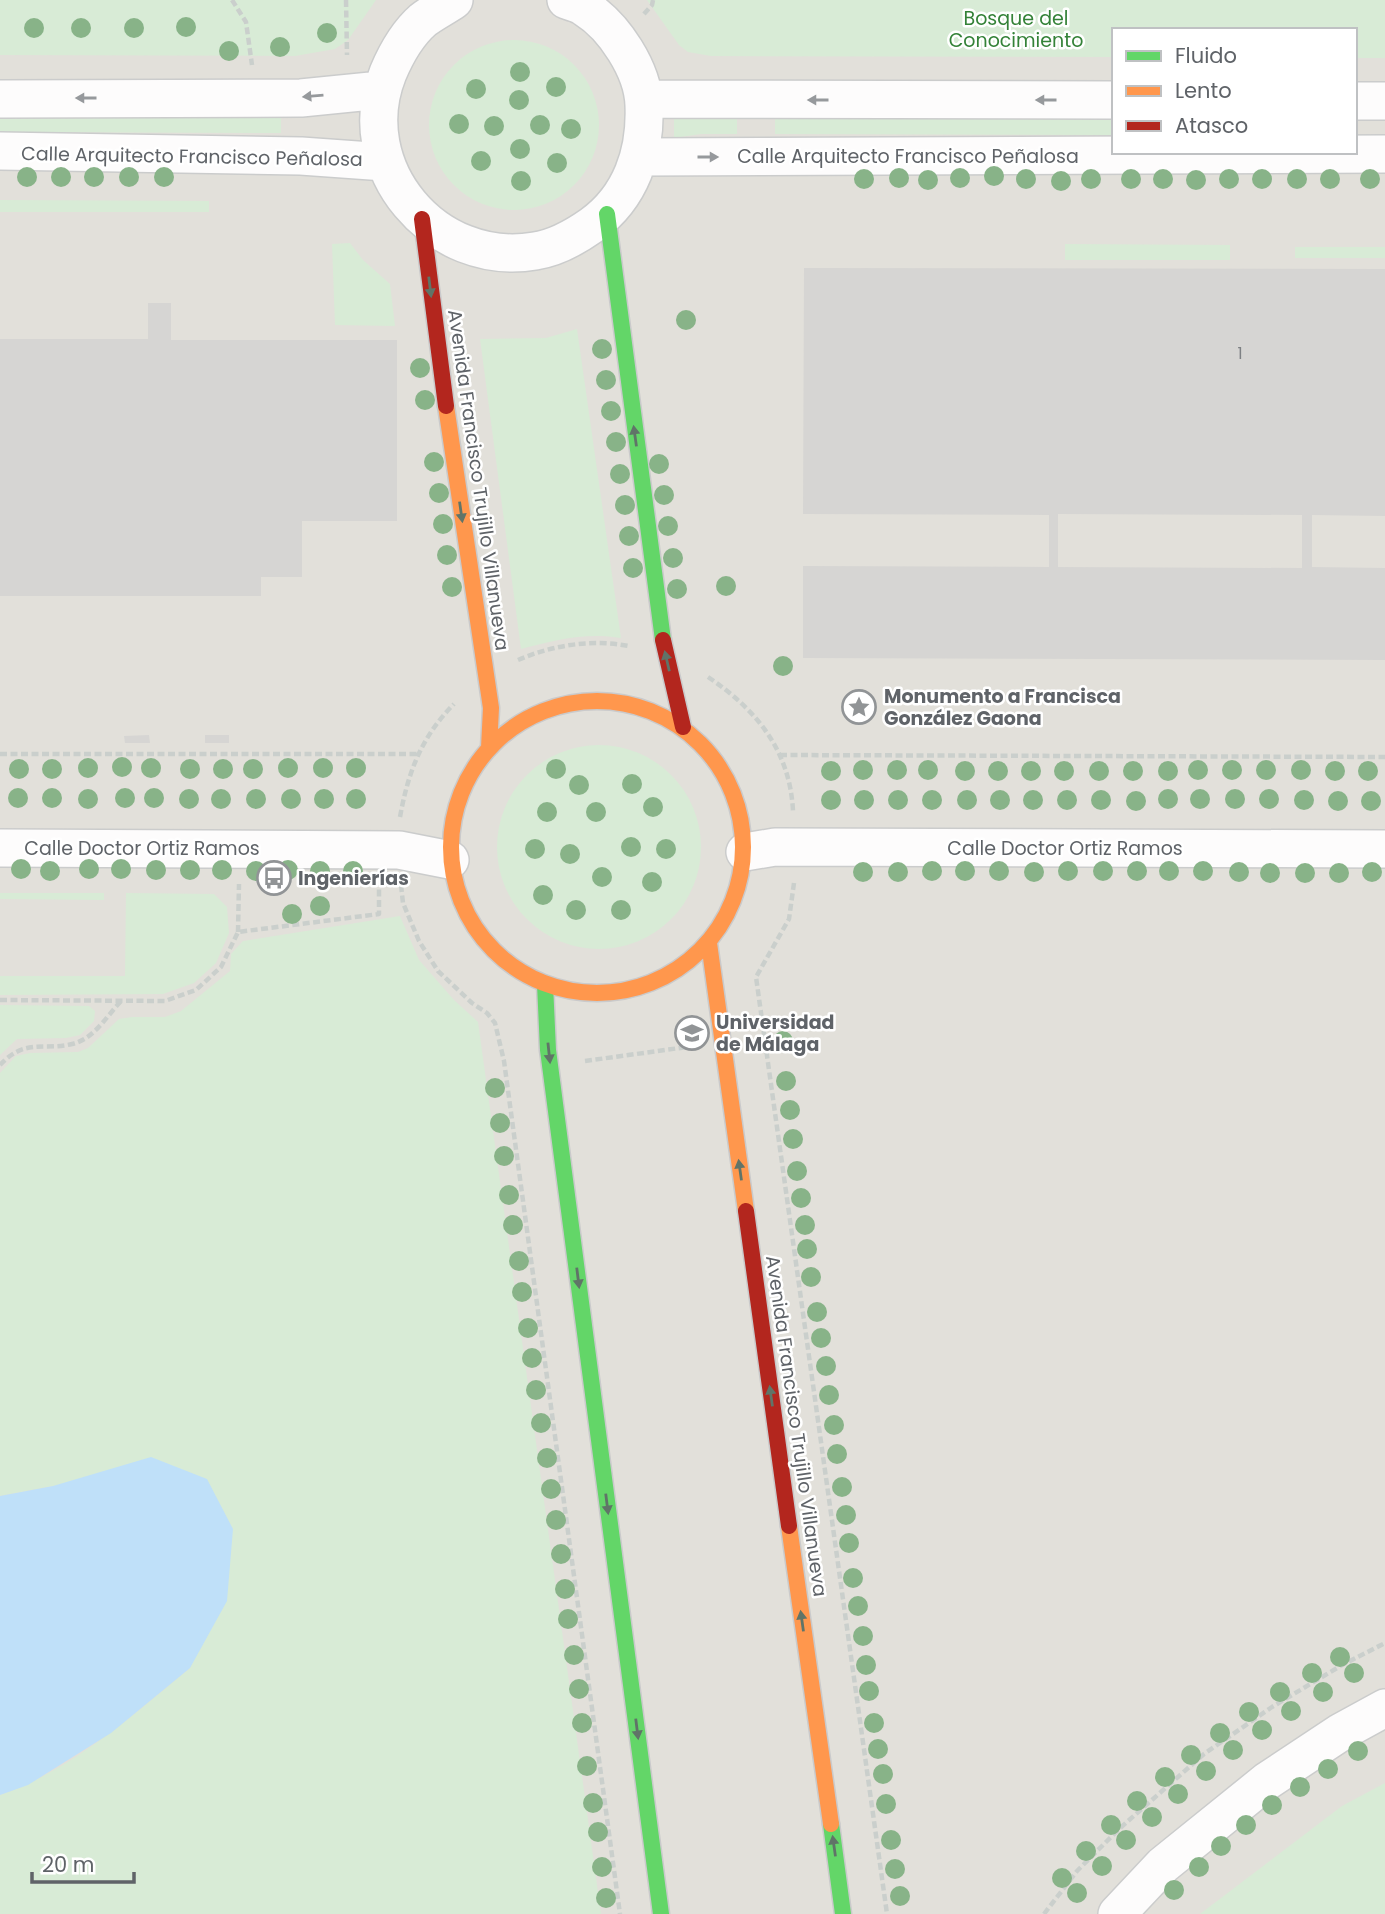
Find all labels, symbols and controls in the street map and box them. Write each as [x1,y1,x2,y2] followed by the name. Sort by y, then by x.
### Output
[949,5,1083,54] park label: Bosque del Conocimiento
[1112,28,1357,154] legend
[1175,41,1237,70] text: Fluido
[1175,76,1232,105] text: Lento
[302,91,324,102] one-way arrow
[75,92,97,104] one-way arrow
[807,94,829,105] one-way arrow
[1034,94,1056,106] one-way arrow
[1175,111,1248,140] text: Atasco
[21,140,363,173] street label: Calle Arquitecto Francisco Peñalosa
[737,143,1079,170] street label: Calle Arquitecto Francisco Peñalosa
[698,151,720,163] one-way arrow
[425,276,436,298] one-way arrow
[441,308,516,652] street label: Avenida Francisco Trujillo Villanueva
[1237,342,1243,365] house number: 1
[629,425,640,447] one-way arrow
[456,501,467,523] one-way arrow
[661,650,672,672] one-way arrow
[884,683,1121,732] place label: Monumento a Francisca González Gaona
[840,688,878,726] place icon: Monumento a Francisca González Gaona
[24,835,260,862] street label: Calle Doctor Ortiz Ramos
[947,835,1183,862] street label: Calle Doctor Ortiz Ramos
[255,859,293,897] bus stop icon: Ingenierías
[298,865,409,892] place label: Ingenierías
[716,1009,834,1058] place label: Universidad de Málaga
[673,1014,711,1052] school or university icon: Universidad de Málaga
[544,1042,555,1064] one-way arrow
[734,1159,745,1181] one-way arrow
[759,1254,834,1598] street label: Avenida Francisco Trujillo Villanueva
[572,1267,583,1289] one-way arrow
[766,1385,777,1407] one-way arrow
[602,1493,613,1515] one-way arrow
[797,1610,808,1632] one-way arrow
[631,1718,642,1740] one-way arrow
[828,1835,839,1857] one-way arrow
[32,1840,133,1884] scale bar
[42,1850,95,1879] text: 20 m

